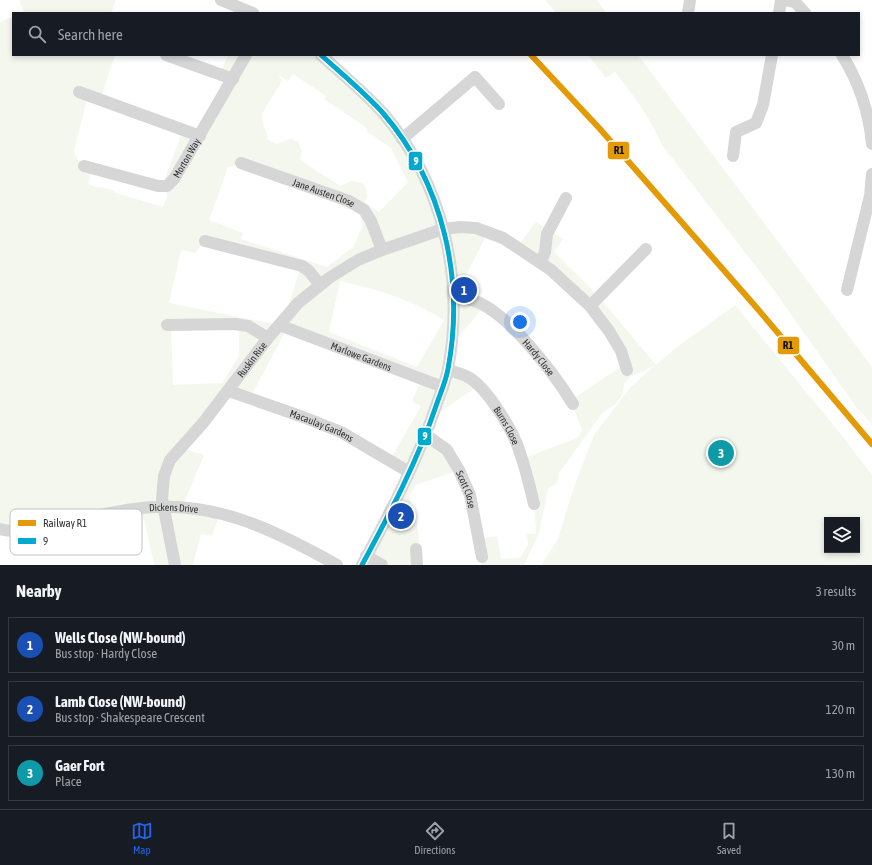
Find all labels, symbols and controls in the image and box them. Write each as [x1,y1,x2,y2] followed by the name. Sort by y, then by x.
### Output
[12,12,860,56] search box
[26,23,48,45] icon: search
[58,26,123,43] text: Search here
[171,136,202,180] street label: Morton Way
[607,141,630,160] line badge: R1
[614,144,624,156] text: R1
[408,151,423,171] line badge: 9
[413,155,419,167] text: 9
[291,177,357,210] street label: Jane Austen Close
[451,275,477,305] pin: 1
[510,312,530,332] your location
[777,336,800,355] line badge: R1
[520,337,557,378] street label: Hardy Close
[783,339,793,351] text: R1
[235,340,269,380] street label: Ruskin Rise
[329,340,393,373] street label: Marlowe Gardens
[491,404,522,447] street label: Burns Close
[288,408,356,444] street label: Macaulay Gardens
[417,427,432,446] line badge: 9
[422,430,428,442] text: 9
[708,438,734,468] pin: 3
[454,469,478,510] street label: Scott Close
[388,501,414,531] pin: 2
[149,502,200,515] street label: Dickens Drive
[10,509,142,555] legend
[43,517,87,529] text: Railway R1
[824,517,860,553] map controls
[824,517,860,553] button: layers
[43,535,48,547] text: 9
[16,581,62,601] text: Nearby
[816,584,856,599] text: 3 results
[55,629,186,646] text: Wells Close (NW-bound)
[27,638,33,653] text: 1
[832,638,855,653] text: 30 m
[55,646,157,661] text: Bus stop · Hardy Close
[55,693,186,710] text: Lamb Close (NW-bound)
[27,702,33,717] text: 2
[826,702,855,717] text: 120 m
[55,710,205,725] text: Bus stop · Shakespeare Crescent
[55,757,105,774] text: Gaer Fort
[27,766,33,781] text: 3
[826,766,855,781] text: 130 m
[55,774,82,789] text: Place
[131,820,153,856] tab: Map
[414,820,455,856] tab: Directions
[717,820,741,856] tab: Saved

